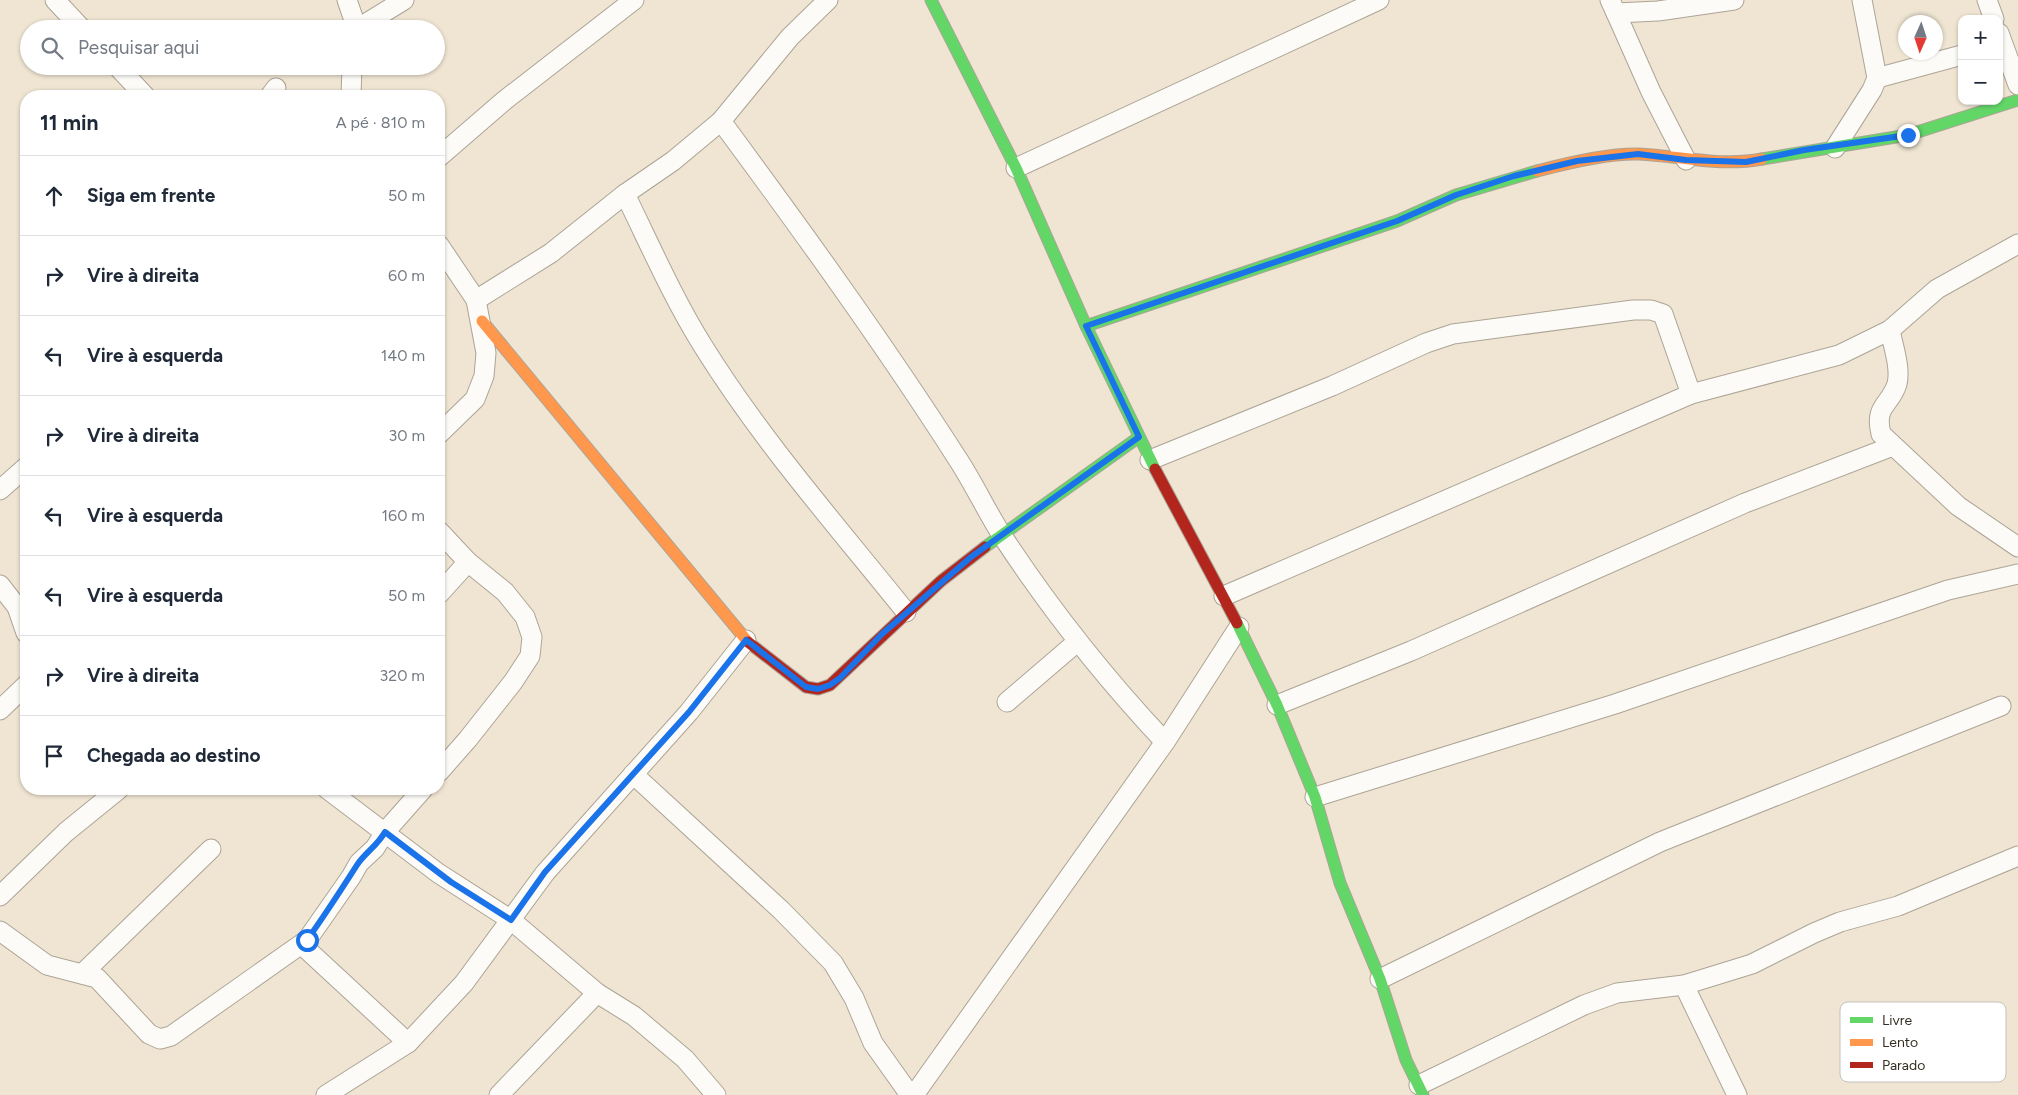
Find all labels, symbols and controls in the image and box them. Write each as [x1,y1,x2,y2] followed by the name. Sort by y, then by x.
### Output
[1898,15,1943,60] north arrow
[1958,15,2003,105] map controls
[1958,15,2003,60] button: +
[20,20,445,75] search box
[38,34,66,62] icon: search
[78,36,199,59] text: Pesquisar aqui
[1958,60,2003,105] button: −
[40,110,98,135] text: 11 min
[336,113,425,132] text: A pé · 810 m
[1897,124,1920,147] route end
[40,182,68,210] icon: ahead
[87,184,215,207] text: Siga em frente
[388,186,425,205] text: 50 m
[40,262,68,290] icon: right
[87,264,199,287] text: Vire à direita
[388,266,425,285] text: 60 m
[40,342,68,370] icon: left
[87,344,223,367] text: Vire à esquerda
[381,346,425,365] text: 140 m
[40,422,68,450] icon: right
[87,424,199,447] text: Vire à direita
[388,426,425,445] text: 30 m
[40,502,68,530] icon: left
[87,504,223,527] text: Vire à esquerda
[382,506,425,525] text: 160 m
[40,582,68,610] icon: left
[87,584,223,607] text: Vire à esquerda
[388,586,425,605] text: 50 m
[40,662,68,690] icon: right
[87,664,199,687] text: Vire à direita
[380,666,425,685] text: 320 m
[40,742,68,770] icon: arrive
[87,744,260,767] text: Chegada ao destino
[296,929,319,952] route start
[1840,1002,2006,1082] legend
[1882,1012,1913,1029] text: Livre
[1882,1034,1918,1051] text: Lento
[1882,1057,1925,1074] text: Parado

